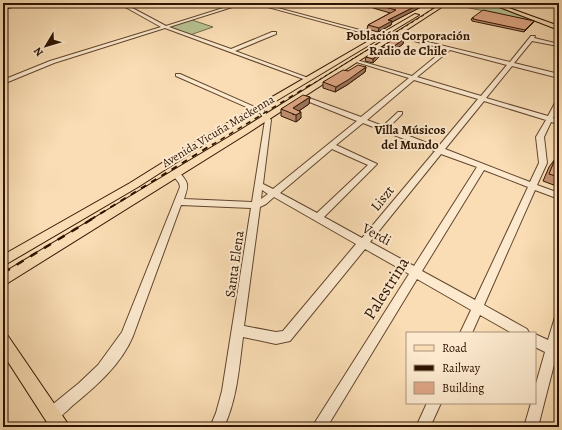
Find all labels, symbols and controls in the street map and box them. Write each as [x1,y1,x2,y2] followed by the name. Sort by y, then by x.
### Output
[26,26,66,66] north arrow
[346,27,471,59] district label: Población Corporación Radio de Chile
[30,44,47,60] text: N
[158,91,278,172] street label: Avenida Vicuña Mackenna
[374,121,446,153] district label: Villa Músicos del Mundo
[366,181,399,215] street label: Liszt
[358,218,395,250] street label: Verdi
[220,229,249,299] street label: Santa Elena
[358,253,415,324] street label: Palestrina
[406,332,536,404] legend
[442,340,468,356] text: Road
[442,360,481,376] text: Railway
[442,380,484,396] text: Building

